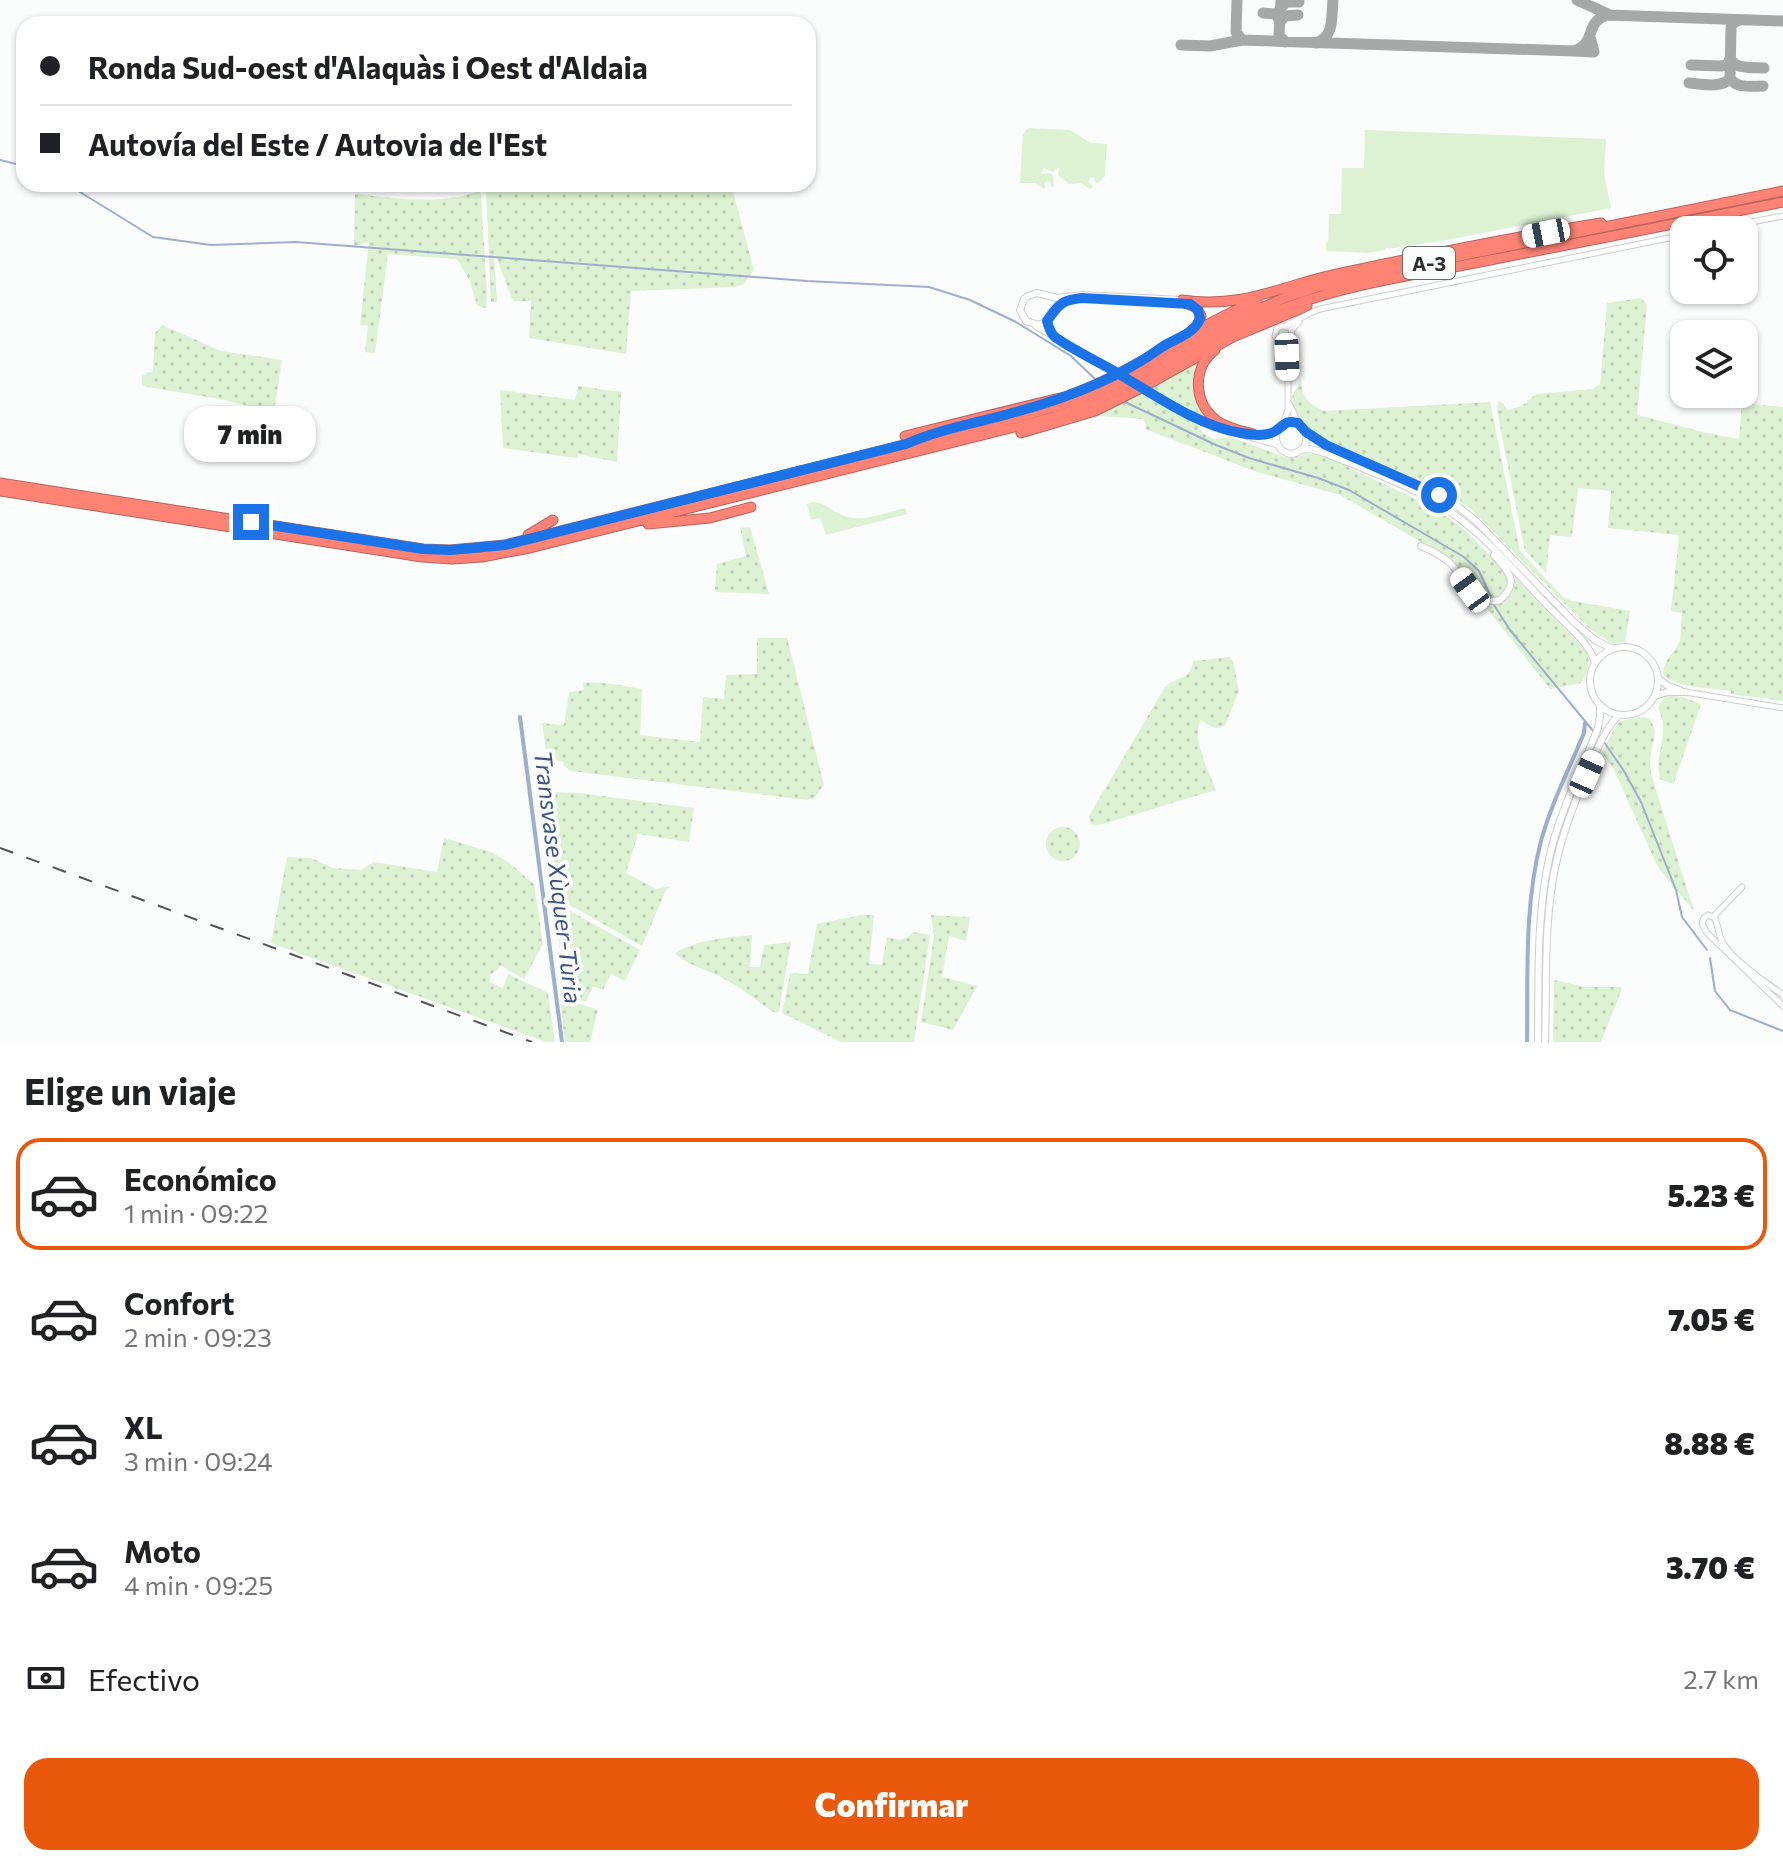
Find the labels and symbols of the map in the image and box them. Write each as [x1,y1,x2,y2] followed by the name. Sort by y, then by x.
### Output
[1520,217,1572,249] car
[1403,247,1455,279] road number: A-3
[1274,333,1300,381] car
[185,406,317,462] callout: 7 min
[1421,477,1457,513] route start
[233,504,269,540] route end
[1446,564,1494,616] car
[1566,747,1608,801] car
[529,749,589,1005] water label: Transvase Xùquer-Tùria

